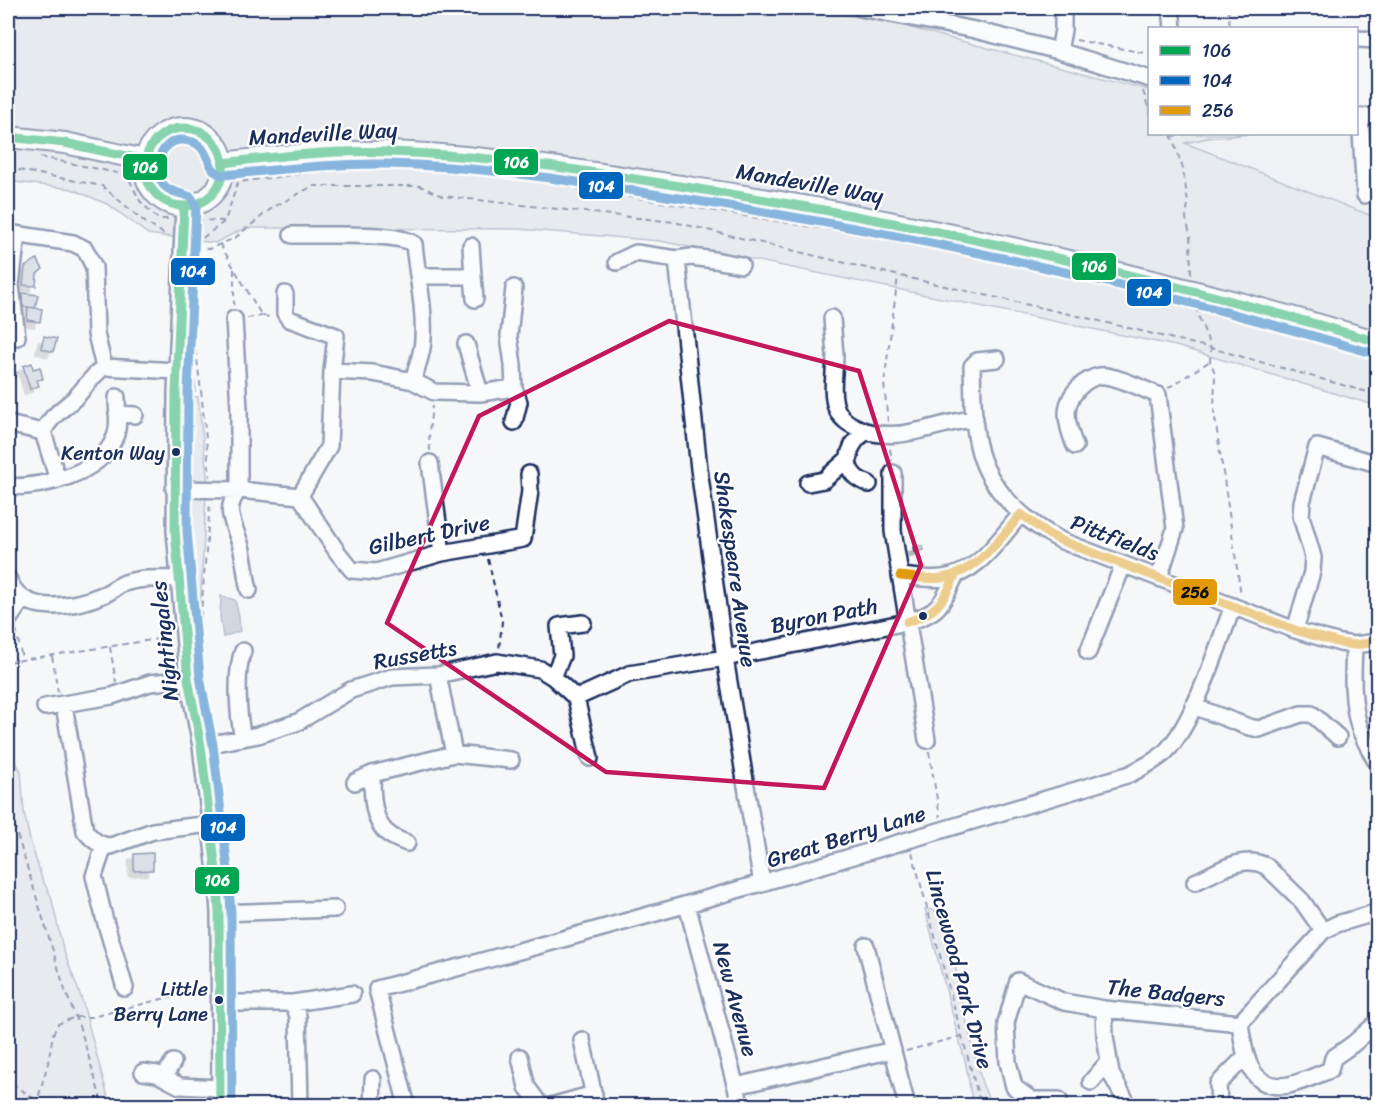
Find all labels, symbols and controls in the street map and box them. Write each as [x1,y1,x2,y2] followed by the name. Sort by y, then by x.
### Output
[1148,27,1358,135] legend
[1202,35,1231,67] text: 106
[1202,65,1232,97] text: 104
[1202,95,1234,127] text: 256
[248,110,399,157] street label: Mandeville Way
[493,148,539,176] line badge: 106
[503,148,529,177] text: 106
[733,151,887,216] street label: Mandeville Way
[122,153,168,181] line badge: 106
[132,153,158,182] text: 106
[578,171,624,200] line badge: 104
[588,172,614,201] text: 104
[1071,252,1117,281] line badge: 106
[1081,252,1107,281] text: 106
[170,257,216,286] line badge: 104
[180,257,206,286] text: 104
[1126,278,1172,307] line badge: 104
[1136,278,1162,307] text: 104
[61,436,166,471] place label: Kenton Way
[170,446,182,458] marker: Kenton Way
[702,468,769,670] street label: Shakespeare Avenue
[365,503,493,566] street label: Gilbert Drive
[1065,503,1165,572] street label: Pittfields
[139,578,190,703] street label: Nightingales
[1172,578,1218,606] line badge: 256
[1180,578,1209,607] text: 256
[767,586,881,645] street label: Byron Path
[917,610,929,622] unlabelled marker
[370,628,460,681] street label: Russetts
[762,794,931,879] street label: Great Berry Lane
[200,813,246,842] line badge: 104
[210,813,236,842] text: 104
[914,865,1005,1073] street label: Lincewood Park Drive
[194,866,240,895] line badge: 106
[204,866,230,895] text: 106
[701,937,770,1061] street label: New Avenue
[1105,967,1228,1018] street label: The Badgers
[114,972,208,1032] place label: Little Berry Lane
[213,994,225,1006] marker: Little Berry Lane

